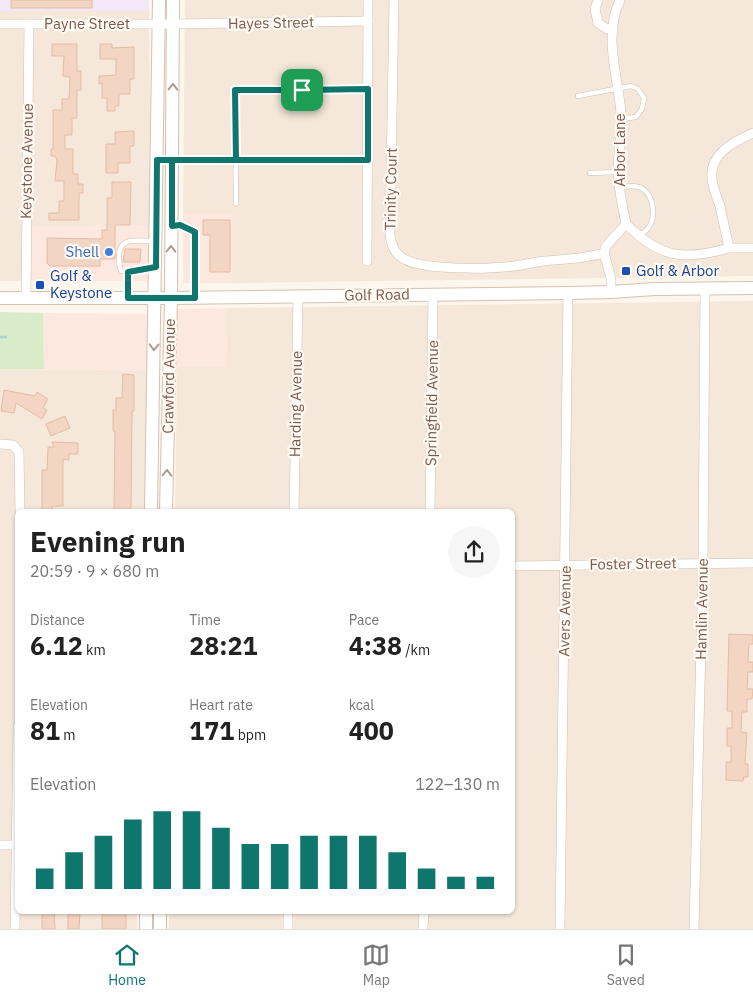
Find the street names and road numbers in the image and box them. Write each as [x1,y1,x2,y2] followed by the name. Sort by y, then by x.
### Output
[228,12,314,33] street label: Hayes Street
[44,14,130,33] street label: Payne Street
[16,103,37,219] street label: Keystone Avenue
[610,113,629,187] street label: Arbor Lane
[380,147,401,231] street label: Trinity Court
[344,284,410,305] street label: Golf Road
[158,318,179,434] street label: Crawford Avenue
[421,340,442,466] street label: Springfield Avenue
[285,351,306,457] street label: Harding Avenue
[589,553,677,574] street label: Foster Street
[691,558,712,660] street label: Hamlin Avenue
[554,565,575,657] street label: Avers Avenue

